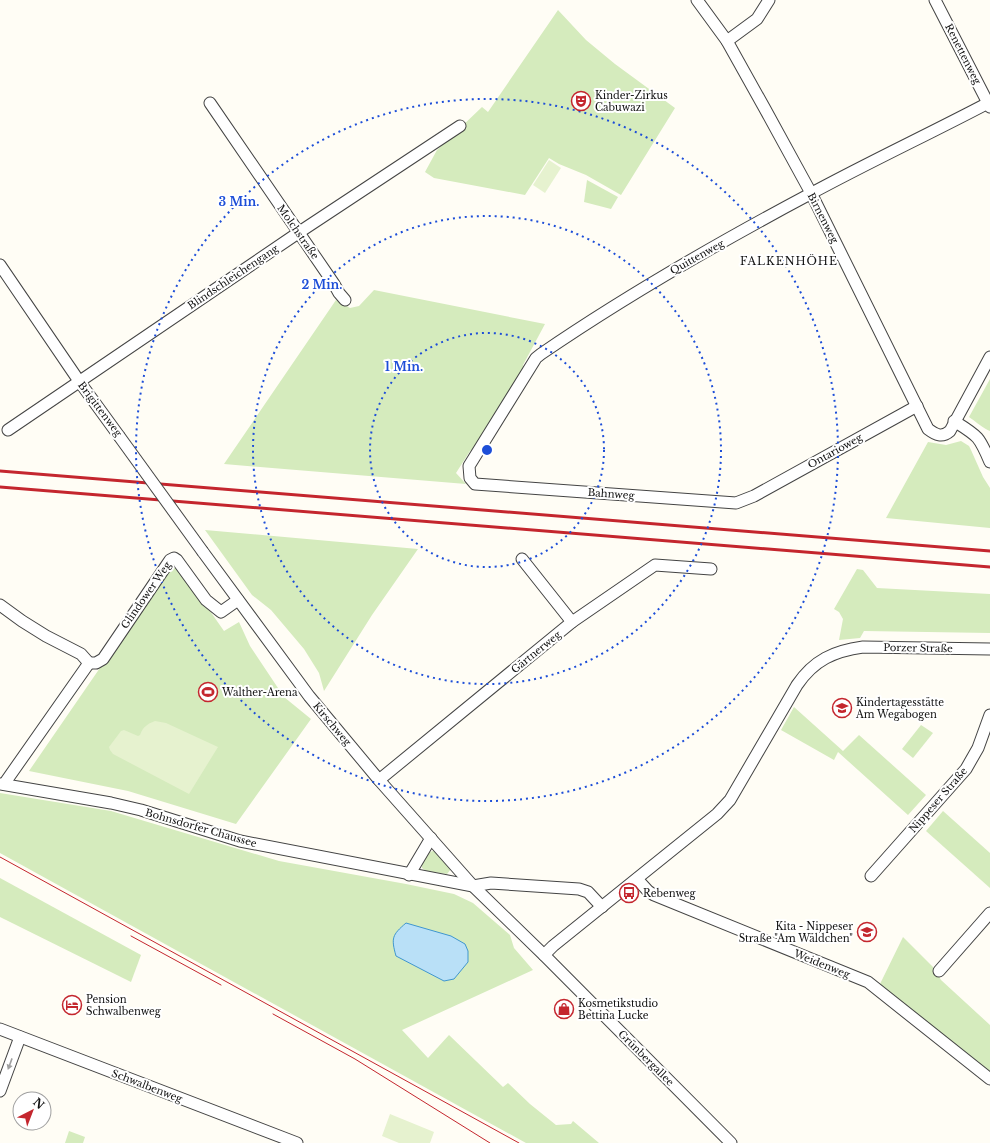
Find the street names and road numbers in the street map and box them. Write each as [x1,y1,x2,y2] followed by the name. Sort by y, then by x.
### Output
[942,22,984,87] street label: Renettenweg
[805,190,842,246] street label: Birnenweg
[274,202,322,262] street label: Molchstraße
[668,236,727,277] street label: Quittenweg
[185,241,282,312] street label: Blindschleichengang
[75,379,125,440] street label: Brigittenweg
[805,430,865,471] street label: Ontarioweg
[587,486,636,502] street label: Bahnweg
[118,558,175,631] street label: Glindower Weg
[508,627,564,676] street label: Gärtnerweg
[883,641,953,655] street label: Porzer Straße
[310,700,355,749] street label: Kirschweg
[906,764,970,835] street label: Nippeser Straße
[144,806,259,850] street label: Bohnsdorfer Chaussee
[791,946,853,982] street label: Weidenweg
[615,1027,677,1089] street label: Grünbergallee
[110,1067,185,1106] street label: Schwalbenweg

